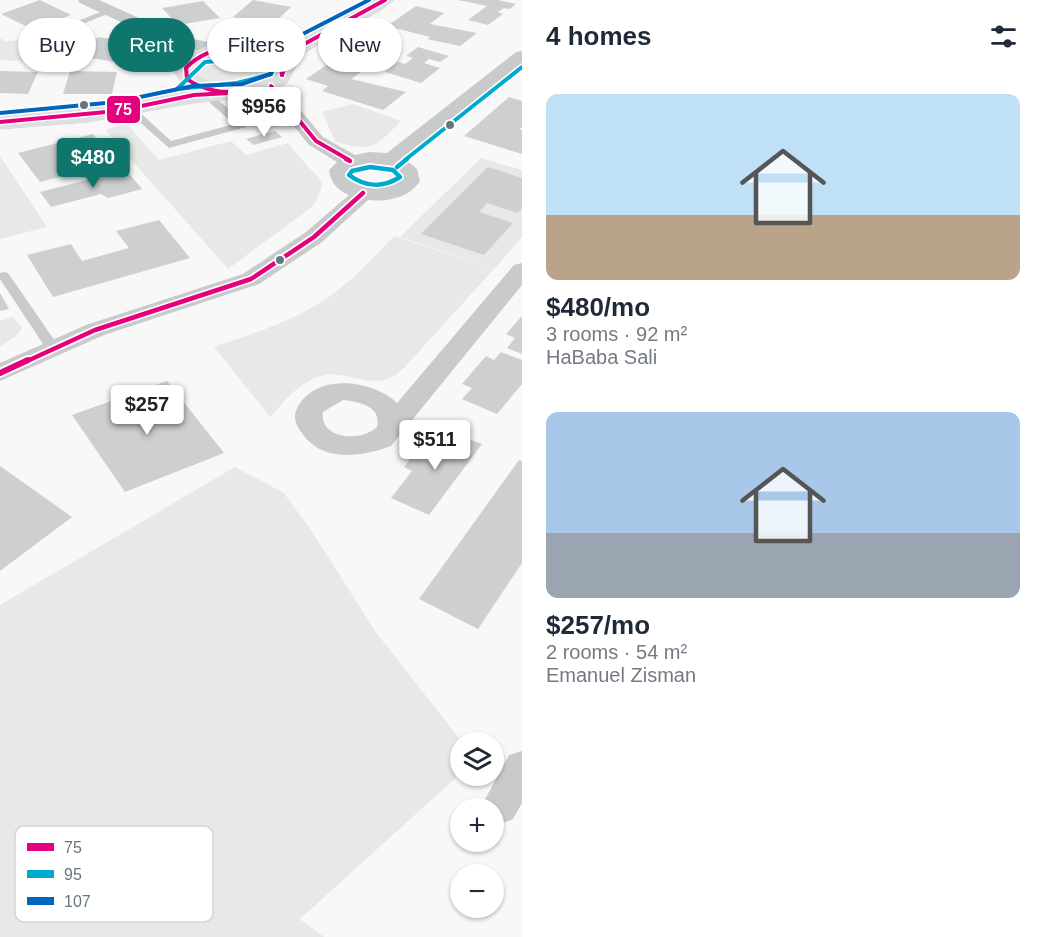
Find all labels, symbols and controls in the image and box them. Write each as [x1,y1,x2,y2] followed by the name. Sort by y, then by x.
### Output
[18,18,96,72] chip: Buy
[108,18,195,72] chip: Rent
[207,18,306,72] chip: Filters
[318,18,402,72] chip: New
[987,20,1020,53] icon: filters
[546,21,652,51] text: 4 homes
[228,87,300,138] pin: $956
[106,95,141,124] line badge: 75
[242,95,286,117] text: $956
[78,99,90,111] unlabelled marker
[114,101,132,118] text: 75
[444,119,456,131] unlabelled marker
[729,133,837,241] icon: home
[57,138,129,189] pin: $480
[71,146,115,168] text: $480
[274,254,286,266] unlabelled marker
[546,292,650,322] text: $480/mo
[546,323,687,345] text: 3 rooms · 92 m²
[546,346,657,368] text: HaBaba Sali
[111,385,183,436] pin: $257
[125,393,169,415] text: $257
[399,420,471,471] pin: $511
[413,428,457,450] text: $511
[729,451,837,559] icon: home
[546,610,650,640] text: $257/mo
[546,641,687,663] text: 2 rooms · 54 m²
[546,664,696,686] text: Emanuel Zisman
[450,732,504,918] map controls
[450,732,504,786] button: layers
[450,798,504,852] button: +
[15,826,213,922] legend
[64,839,82,856] text: 75
[450,864,504,918] button: −
[64,866,82,883] text: 95
[64,893,91,910] text: 107

